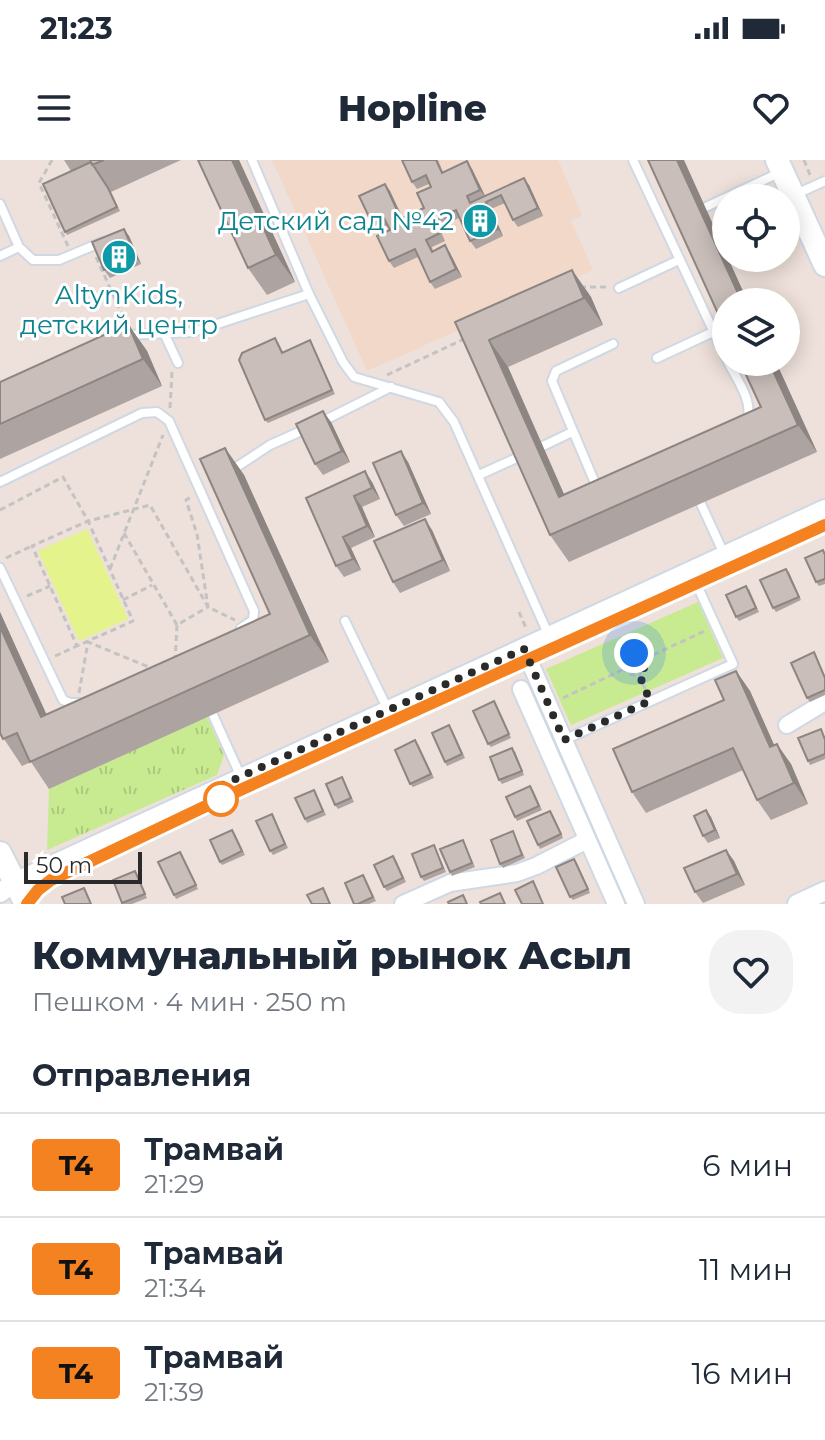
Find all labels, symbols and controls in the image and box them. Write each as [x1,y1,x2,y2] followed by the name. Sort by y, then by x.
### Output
[40,10,113,47] text: 21:23
[32,86,76,130] icon: menu
[338,86,487,130] text: Hopline
[749,86,793,130] icon: heart
[712,184,800,376] map controls
[712,184,800,272] button: locate
[461,202,499,240] building icon: Детский сад №42
[218,205,454,237] place label: Детский сад №42
[100,238,138,276] building icon: AltynKids, детский центр
[20,279,218,341] place label: AltynKids, детский центр
[712,288,800,376] button: layers
[614,633,654,673] your location
[204,782,238,816] unlabelled marker
[24,848,142,884] scale bar
[36,852,92,879] text: 50 m
[709,930,793,1014] button: heart
[32,932,632,979] text: Коммунальный рынок Асыл
[32,986,347,1018] text: Пешком · 4 мин · 250 m
[32,1057,251,1094] text: Отправления
[144,1131,284,1168] text: Трамвай
[702,1147,793,1184] text: 6 мин
[59,1148,93,1182] text: T4
[144,1168,204,1200] text: 21:29
[144,1235,284,1272] text: Трамвай
[699,1251,793,1288] text: 11 мин
[59,1252,93,1286] text: T4
[144,1272,206,1304] text: 21:34
[144,1339,284,1376] text: Трамвай
[691,1355,793,1392] text: 16 мин
[59,1356,93,1390] text: T4
[144,1376,204,1408] text: 21:39

